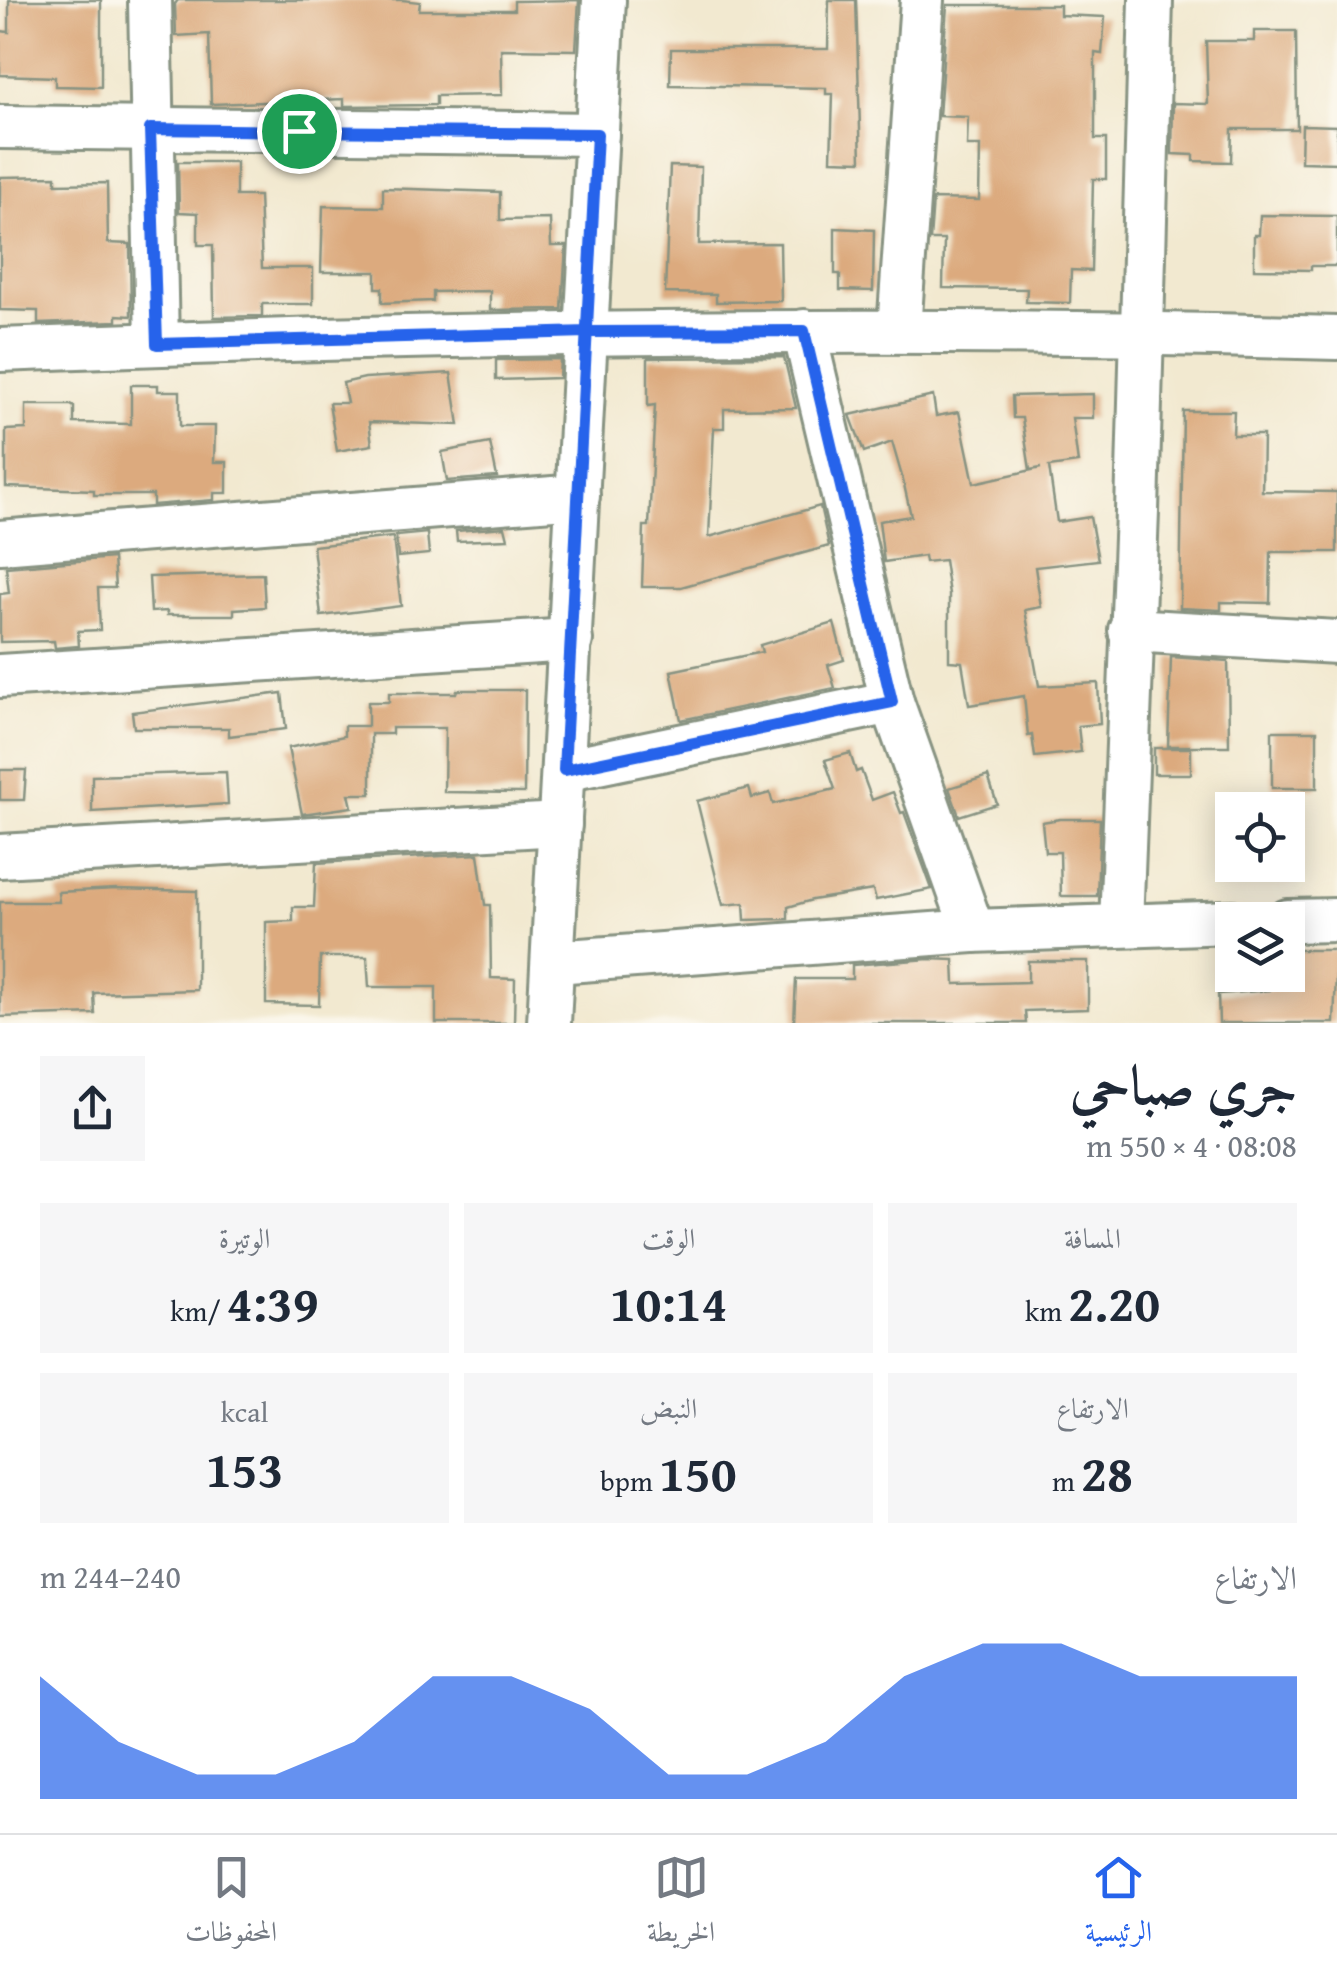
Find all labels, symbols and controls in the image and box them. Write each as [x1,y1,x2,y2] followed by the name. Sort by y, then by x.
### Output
[257,89,342,174] pin
[272,104,327,159] icon: arrive
[1215,792,1305,992] map controls
[1215,792,1305,882] button: locate
[1215,902,1305,992] button: layers
[1070,1044,1297,1124] text: جري صباحي
[40,1056,145,1161] button: share
[1086,1122,1297,1169] text: 08:08 · 4 × 550 m
[219,1217,270,1258] text: الوتيرة
[642,1217,695,1258] text: الوقت
[1064,1217,1121,1258] text: المسافة
[227,1266,319,1339] text: 4:39
[610,1266,727,1339] text: 10:14
[1068,1266,1160,1339] text: 2.20
[170,1290,227,1331] text: /km
[1025,1290,1068,1331] text: km
[640,1387,697,1428] text: النبض
[1056,1387,1129,1428] text: الارتفاع
[221,1391,268,1432] text: kcal
[206,1432,283,1505] text: 153
[659,1436,737,1509] text: 150
[1081,1436,1133,1509] text: 28
[600,1460,659,1501] text: bpm
[1052,1460,1081,1501] text: m
[40,1553,181,1600] text: 240–244 m
[1214,1554,1297,1601] text: الارتفاع
[185,1850,277,1959] tab: المحفوظات
[647,1850,715,1959] tab: الخريطة
[1085,1850,1152,1959] tab: الرئيسية

